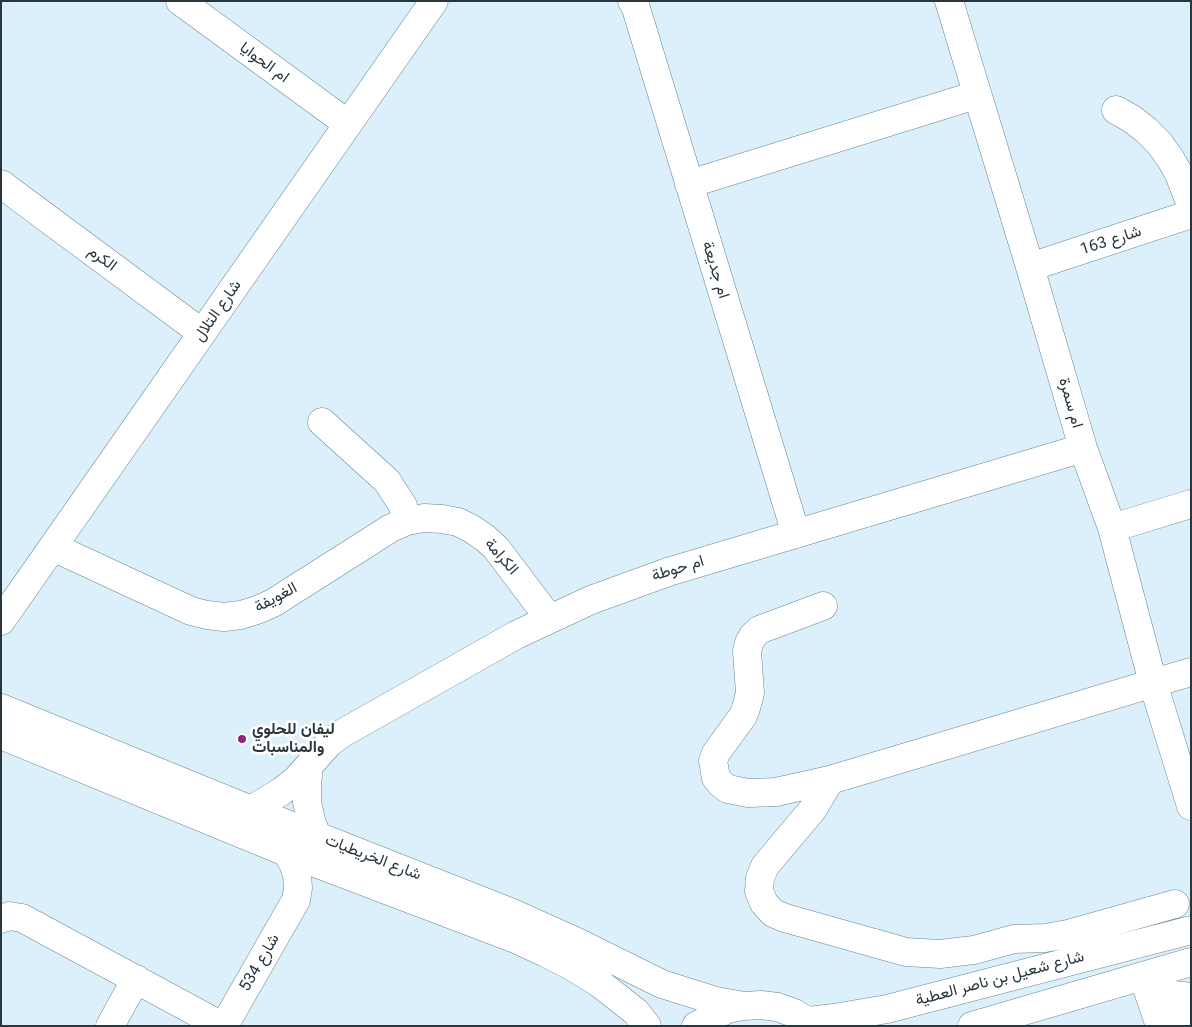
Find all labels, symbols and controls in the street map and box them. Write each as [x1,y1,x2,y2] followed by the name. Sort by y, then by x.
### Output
[236,39,292,87] street label: ام الحوايا
[1078,222,1144,260] street label: شارع 163
[697,239,733,301] street label: ام جديعة
[84,242,120,276] street label: الكرم
[190,277,246,345] street label: شارع التلال
[1054,376,1086,430] street label: ام سمرة
[480,535,522,579] street label: الكرامة
[649,552,707,586] street label: ام حوطة
[251,579,301,617] street label: الغويفة
[252,720,335,758] place label: ليفان للحلوي والمناسبات
[236,733,248,745] marker: ليفان للحلوي والمناسبات
[322,831,424,885] street label: شارع الخريطيات
[236,931,284,995] street label: شارع 534
[914,947,1086,1011] street label: شارع شعيل بن ناصر العطية

